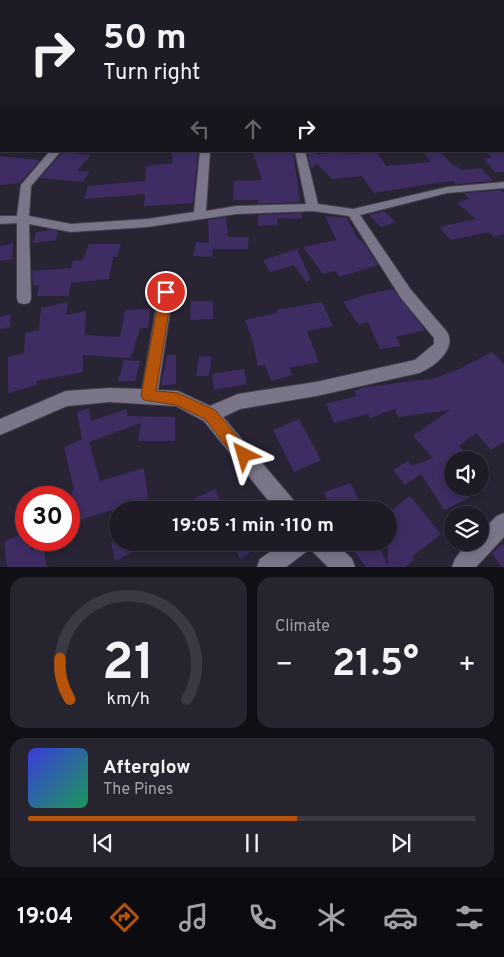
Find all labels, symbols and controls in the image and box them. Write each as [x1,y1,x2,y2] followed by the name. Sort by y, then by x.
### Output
[103,17,187,61] text: 50 m
[20,20,85,85] icon: right
[103,60,200,87] text: Turn right
[186,115,214,143] icon: left
[239,115,267,143] icon: ahead
[292,115,320,143] icon: right
[145,271,187,313] pin
[152,278,180,306] icon: arrive
[217,428,269,480] position arrow
[444,451,489,551] map controls
[444,451,489,496] button: sound
[15,486,80,551] speed limit sign: 30
[444,506,489,551] button: layers
[172,514,334,538] text: 19:05 · 1 min · 110 m
[275,617,330,637] text: Climate
[102,632,155,698] text: 21
[332,641,419,690] text: 21.5°
[275,648,293,684] text: −
[458,648,476,684] text: +
[107,688,150,711] text: km/h
[103,756,191,780] text: Afterglow
[103,780,173,800] text: The Pines
[89,829,117,857] icon: previous
[238,829,266,857] icon: pause
[387,829,415,857] icon: next
[107,900,142,935] icon: directions
[176,900,211,935] icon: music
[245,900,280,935] icon: phone
[314,900,349,935] icon: climate
[383,900,418,935] icon: car
[452,900,487,935] icon: filters
[17,904,73,931] text: 19:04

